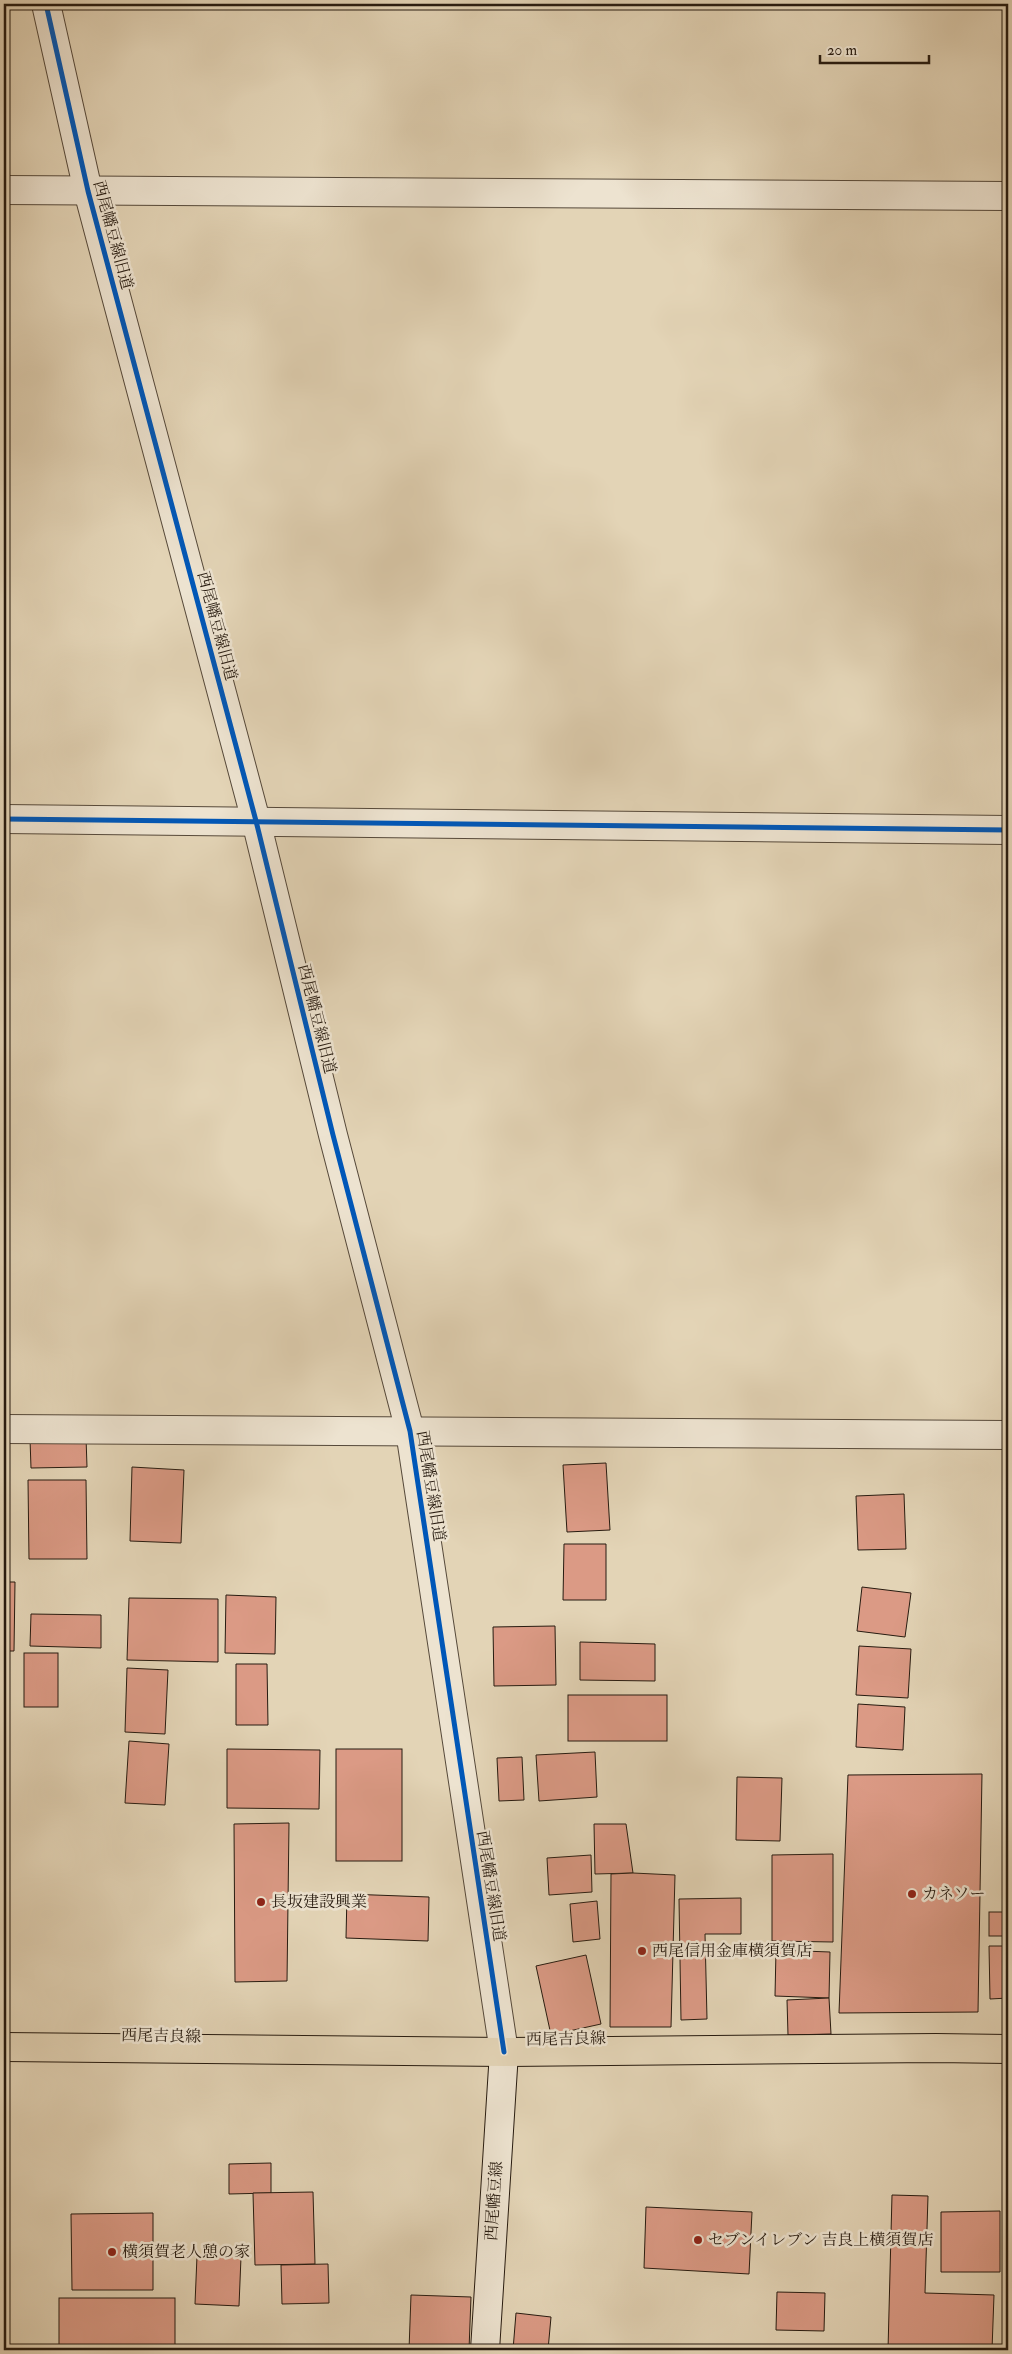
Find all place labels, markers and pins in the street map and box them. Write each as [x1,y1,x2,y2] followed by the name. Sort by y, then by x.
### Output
[922,1884,986,1904] place label: カネソー
[906,1888,918,1900] marker: カネソー
[271,1892,367,1912] place label: 長坂建設興業
[255,1896,267,1908] marker: 長坂建設興業
[652,1941,812,1961] place label: 西尾信用金庫横須賀店
[636,1945,648,1957] marker: 西尾信用金庫横須賀店
[708,2230,933,2250] place label: セブンイレブン 吉良上横須賀店
[692,2234,704,2246] marker: セブンイレブン 吉良上横須賀店
[122,2242,250,2262] place label: 横須賀老人憩の家
[106,2246,118,2258] marker: 横須賀老人憩の家

